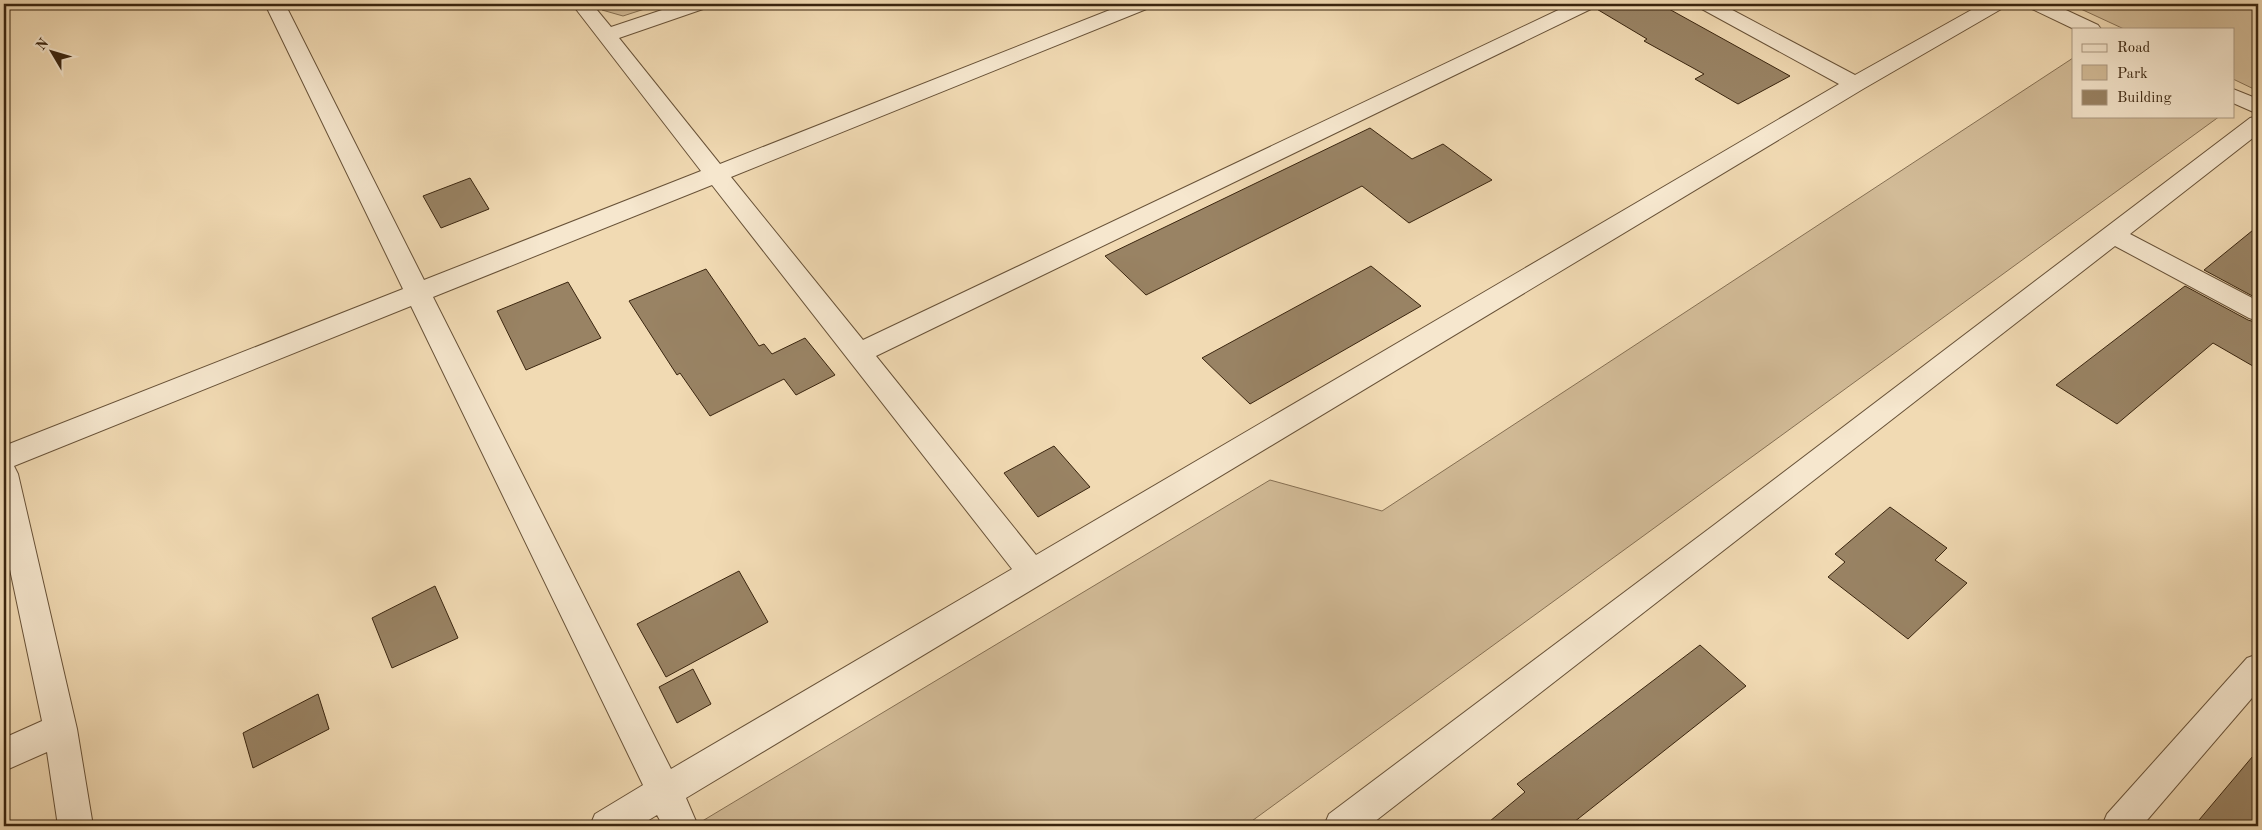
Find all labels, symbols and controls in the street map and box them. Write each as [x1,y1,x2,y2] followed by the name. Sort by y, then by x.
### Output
[28,28,78,78] north arrow
[2072,28,2234,118] legend
[34,36,52,53] text: N
[2117,41,2151,56] text: Road
[2117,67,2148,82] text: Park
[2117,91,2172,106] text: Building

